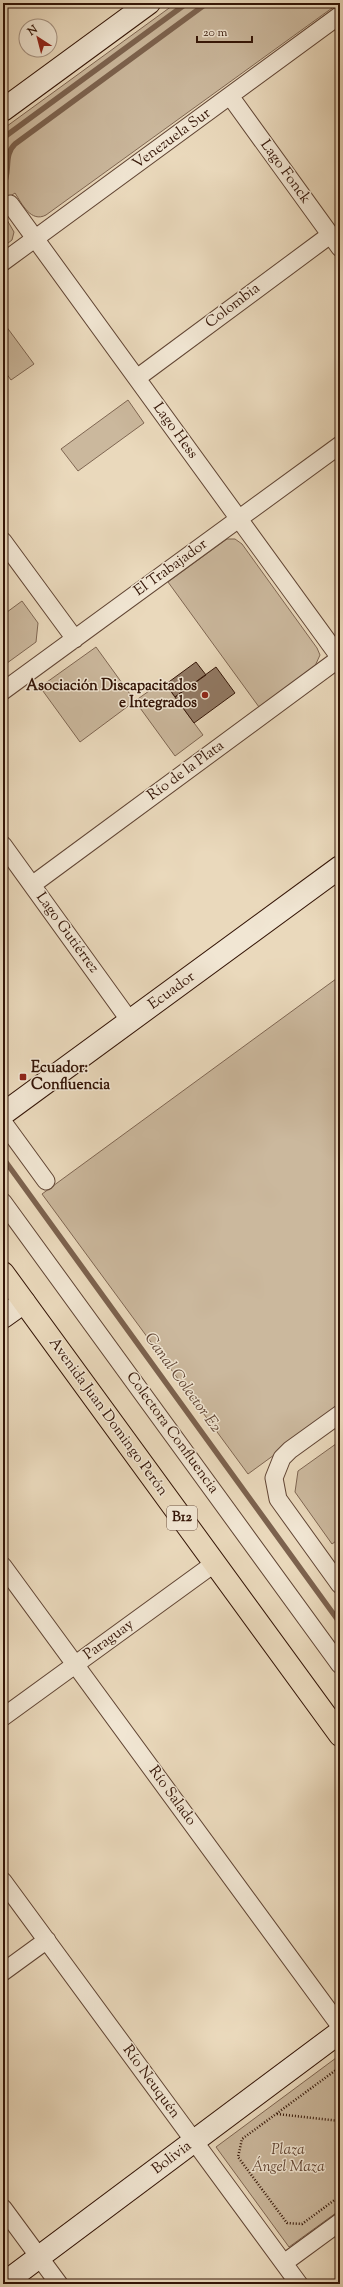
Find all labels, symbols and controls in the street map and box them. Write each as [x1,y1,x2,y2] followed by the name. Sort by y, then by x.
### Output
[18,18,58,58] north arrow
[197,18,252,44] scale bar
[24,22,41,40] text: N
[203,24,228,42] text: 20 m
[129,103,216,175] street label: Venezuela Sur
[255,136,315,208] street label: Lago Fonck
[201,278,265,334] street label: Colombia
[147,399,203,464] street label: Lago Hess
[130,534,212,602] street label: El Trabajador
[26,676,197,714] place label: Asociación Discapacitados e Integrados
[200,690,210,700] marker: Asociación Discapacitados e Integrados
[143,736,229,806] street label: Río de la Plata
[30,888,104,978] street label: Lago Gutiérrez
[144,967,200,1015] street label: Ecuador
[31,1058,110,1096] place label: Ecuador: Confluencia
[18,1072,28,1082] marker: Ecuador: Confluencia
[138,1328,226,1438] water label: Canal Colector E2
[43,1334,173,1501] street label: Avenida Juan Domingo Perón
[121,1368,223,1498] street label: Colectora Confluencia
[167,1506,197,1530] road number: B12
[80,1614,139,1665] street label: Paraguay
[143,1762,201,1830] street label: Río Salado
[117,2041,185,2123] street label: Río Neuquén
[148,2136,196,2180] street label: Bolivia
[251,2140,325,2178] park label: Plaza Ángel Maza

